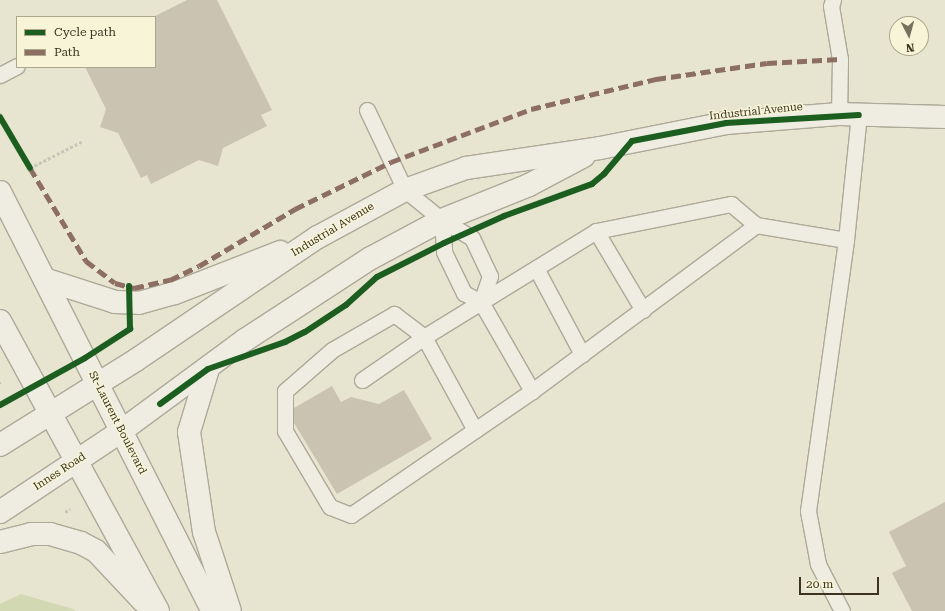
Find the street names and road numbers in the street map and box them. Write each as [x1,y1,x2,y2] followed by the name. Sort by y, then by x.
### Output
[709,101,803,123] street label: Industrial Avenue
[289,200,377,260] street label: Industrial Avenue
[85,369,149,477] street label: St-Laurent Boulevard
[32,450,88,494] street label: Innes Road

